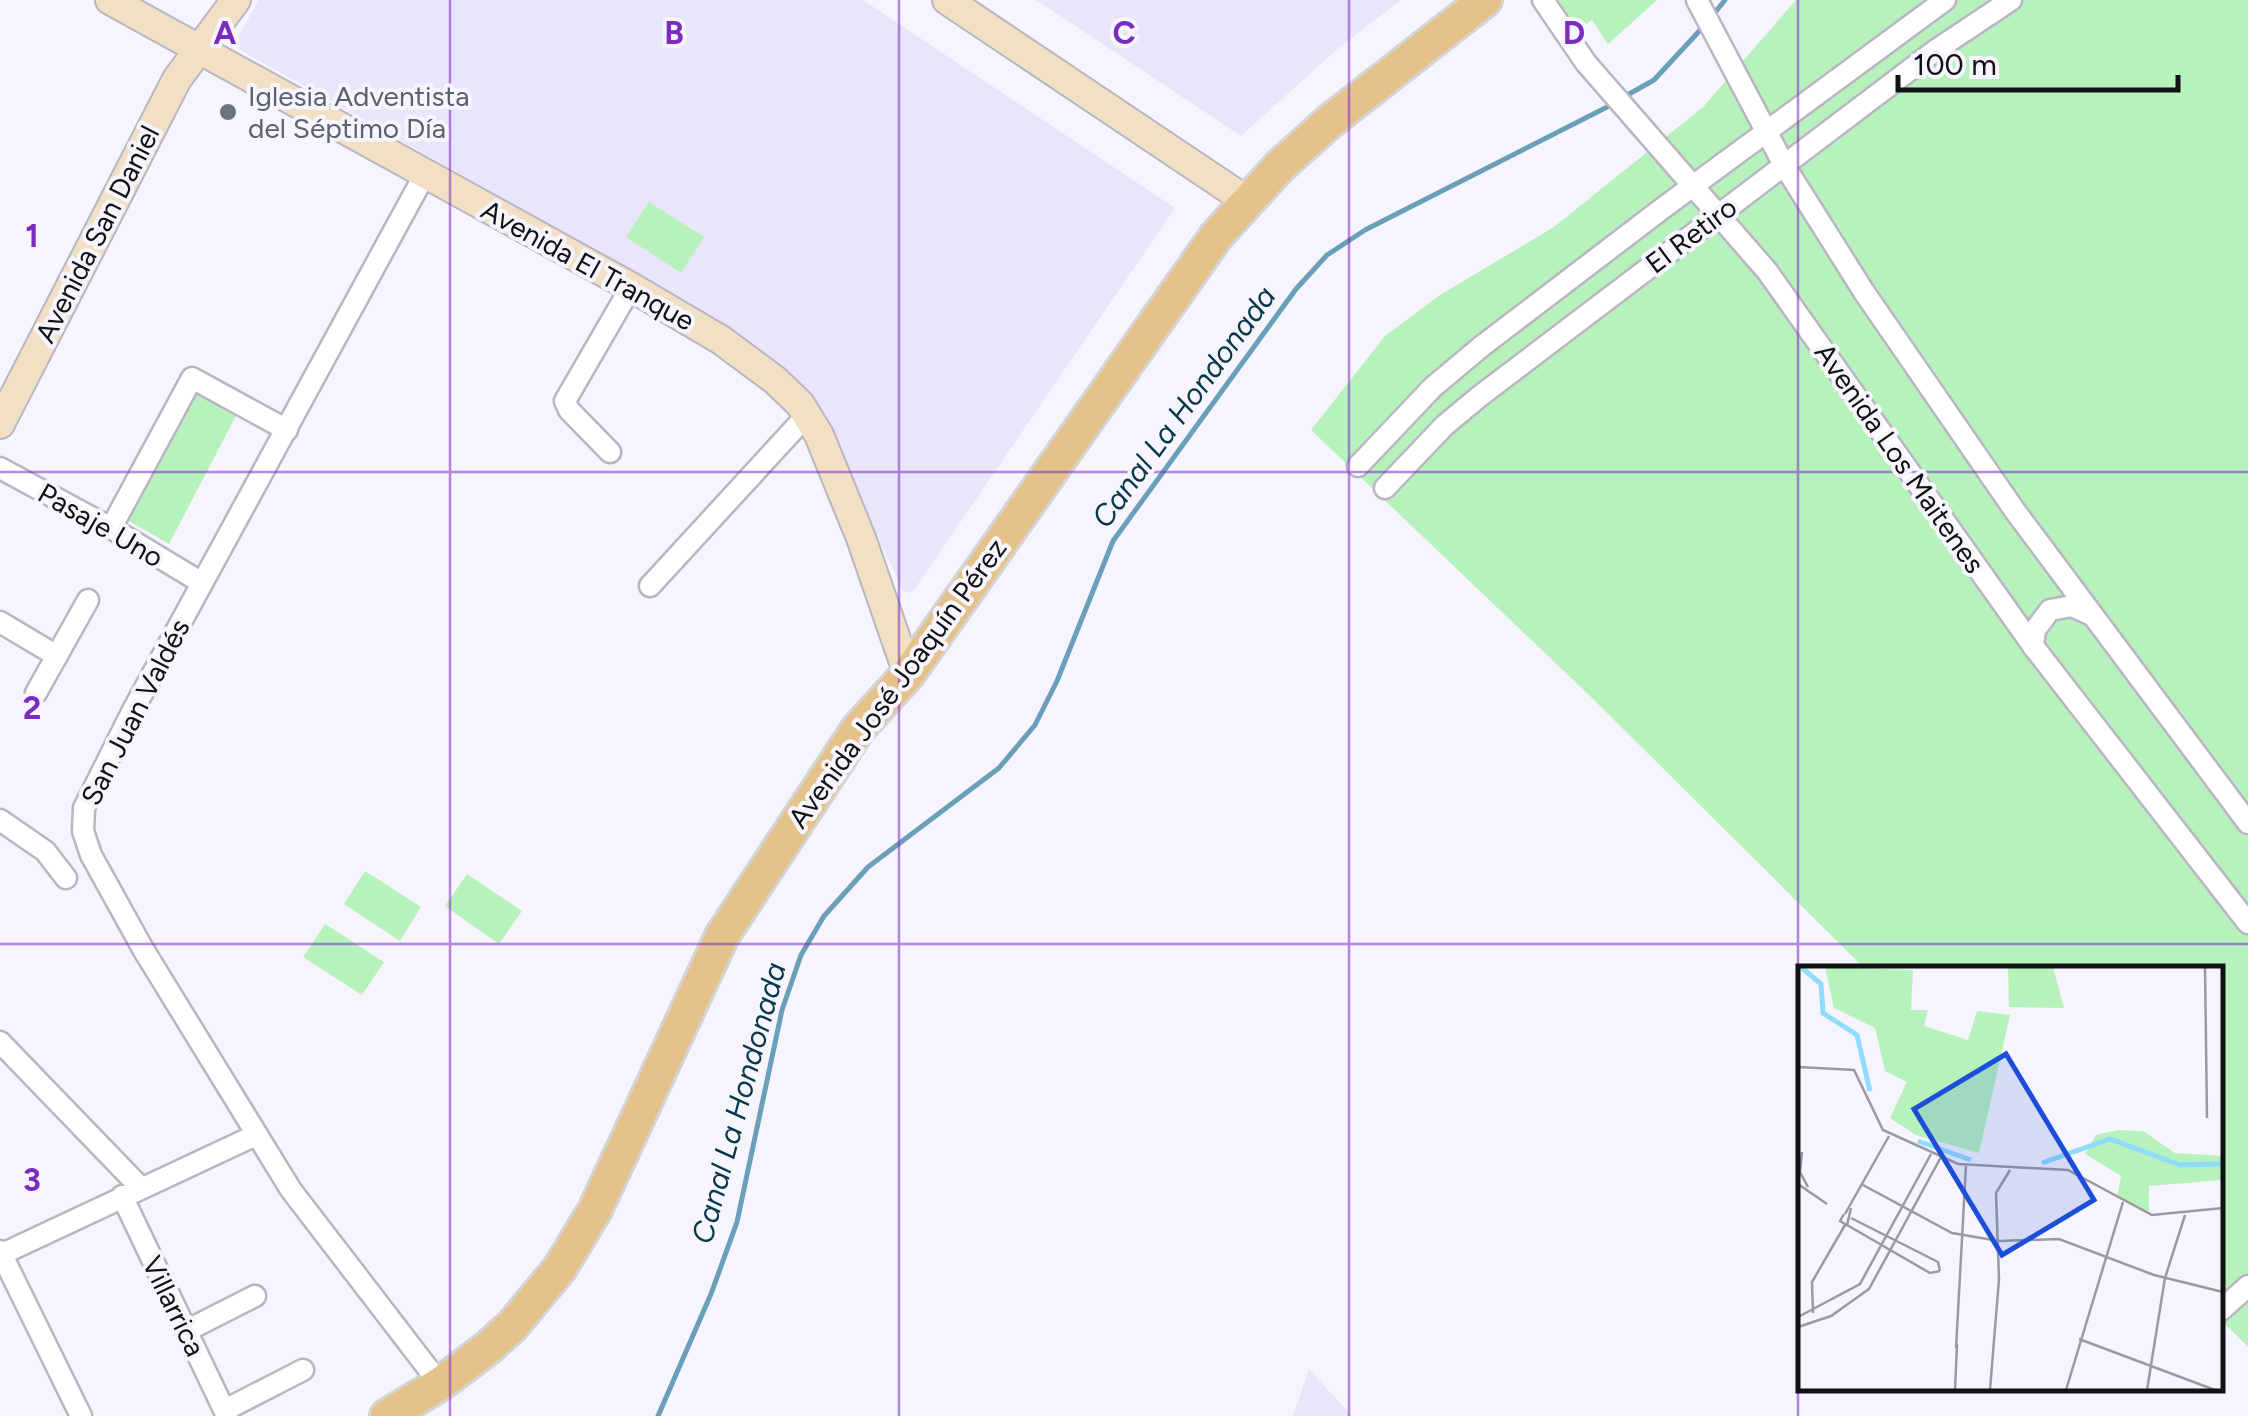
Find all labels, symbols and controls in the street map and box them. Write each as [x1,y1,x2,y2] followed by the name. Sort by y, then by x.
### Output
[214,14,237,52] text: A
[664,14,684,52] text: B
[1112,14,1136,52] text: C
[1563,14,1585,52] text: D
[1898,30,2178,92] scale bar
[1913,46,1997,83] text: 100 m
[248,79,469,145] place label: Iglesia Adventista del Séptimo Día
[217,101,239,123] marker: Iglesia Adventista del Séptimo Día
[28,120,166,348] street label: Avenida San Daniel
[1639,190,1743,280] street label: El Retiro
[476,192,700,338] street label: Avenida El Tranque
[25,217,39,255] text: 1
[1084,279,1284,535] water label: Canal La Hondonada
[1808,336,1992,580] street label: Avenida Los Maitenes
[32,476,170,574] street label: Pasaje Uno
[781,532,1013,834] street label: Avenida José Joaquín Pérez
[73,613,197,811] street label: San Juan Valdés
[23,689,41,727] text: 2
[683,958,794,1248] water label: Canal La Hondonada
[1798,966,2223,1391] inset map
[23,1161,41,1199] text: 3
[135,1250,213,1362] street label: Villarrica

